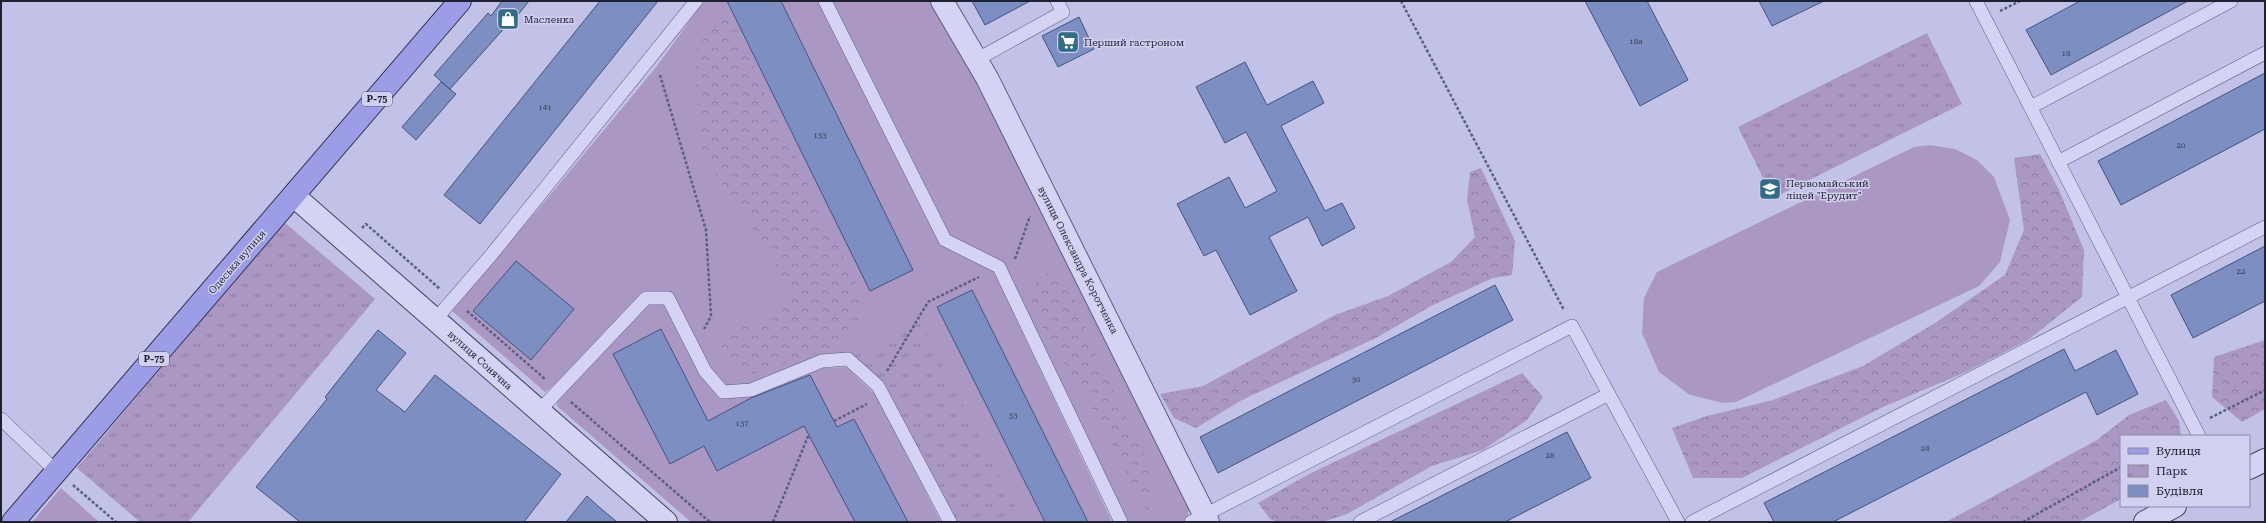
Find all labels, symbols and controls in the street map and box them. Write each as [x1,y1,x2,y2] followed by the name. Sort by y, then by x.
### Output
[495,6,521,32] shop icon: Масленка
[524,14,575,25] place label: Масленка
[1055,29,1081,55] supermarket icon: Перший гастроном
[1084,37,1184,48] place label: Перший гастроном
[1629,37,1643,46] house number: 18а
[2062,49,2071,58] house number: 18
[362,92,392,106] road number: Р-75
[538,103,552,112] house number: 141
[813,131,827,140] house number: 133
[2177,141,2186,150] house number: 20
[1757,176,1783,202] school or university icon: Первомайський ліцей "Ерудит"
[1786,178,1869,201] place label: Первомайський ліцей "Ерудит"
[1036,184,1120,336] street label: вулиця Олександра Коротченка
[206,228,268,296] street label: Одеська вулиця
[2237,267,2246,276] house number: 22
[446,328,515,392] street label: вулиця Сонячна
[139,352,169,366] road number: Р-75
[1352,375,1361,384] house number: 30
[1009,411,1018,420] house number: 33
[735,419,749,428] house number: 137
[2120,435,2250,507] legend
[1921,444,1930,453] house number: 24
[2156,444,2201,458] text: Вулиця
[1546,451,1555,460] house number: 28
[2156,464,2188,478] text: Парк
[2156,484,2203,498] text: Будівля

